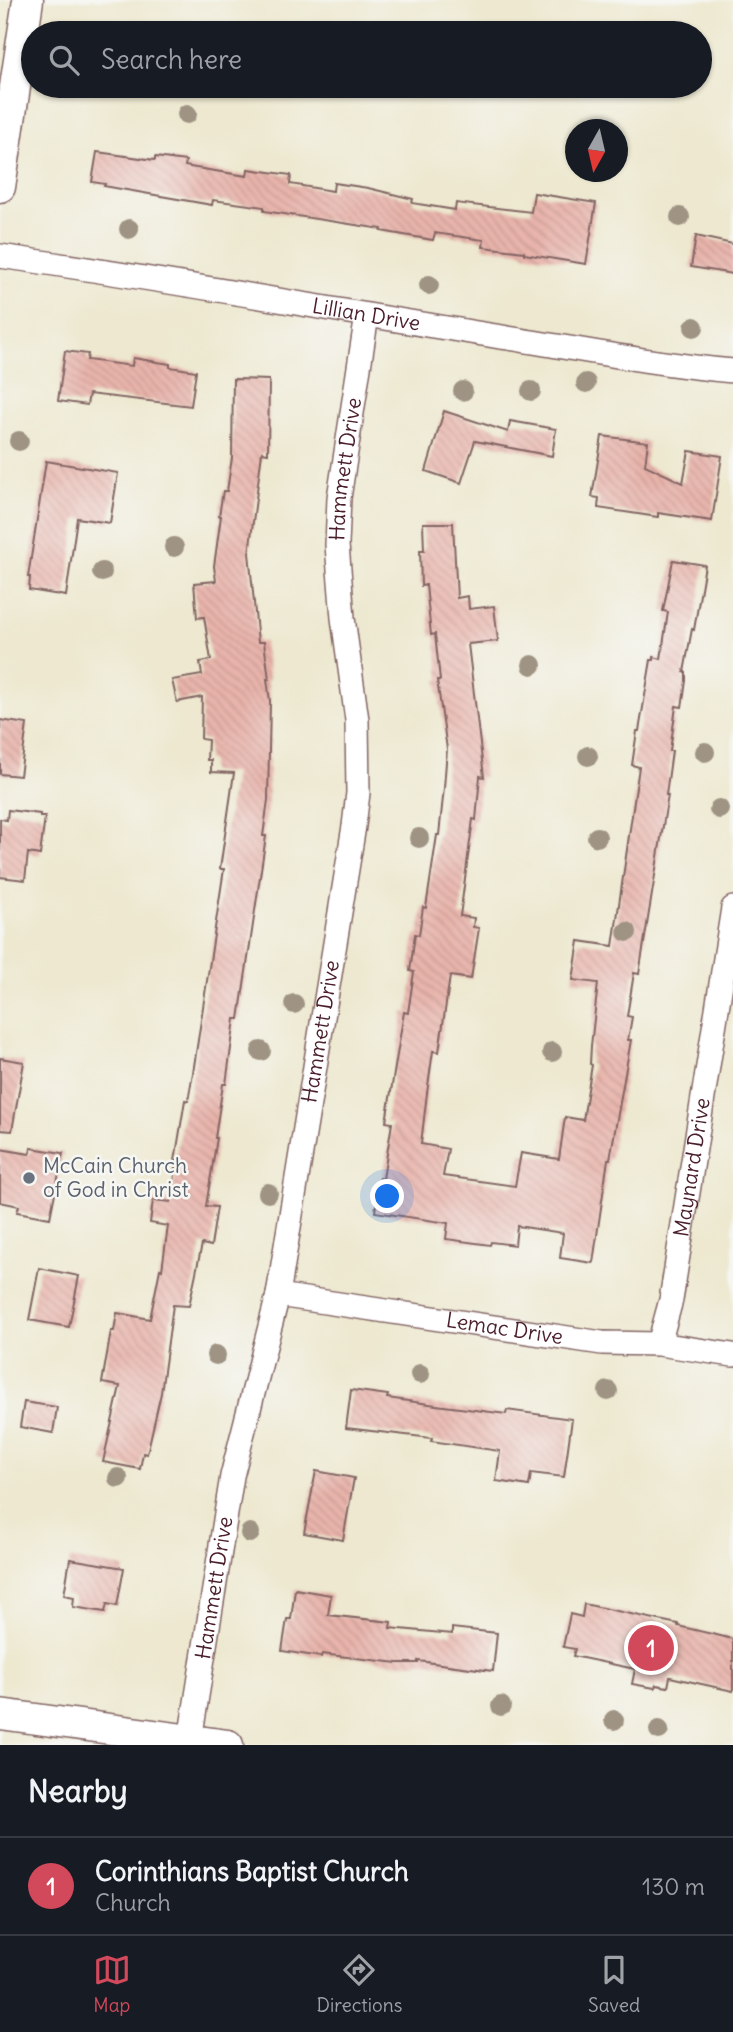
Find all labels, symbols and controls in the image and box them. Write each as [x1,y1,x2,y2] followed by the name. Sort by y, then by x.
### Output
[21,21,712,98] search box
[45,41,83,79] icon: search
[101,43,242,76] text: Search here
[565,119,628,182] north arrow
[310,292,422,337] street label: Lillian Drive
[323,396,367,541] street label: Hammett Drive
[295,958,345,1105] street label: Hammett Drive
[667,1096,716,1239] street label: Maynard Drive
[43,1152,189,1203] place label: McCain Church of God in Christ
[21,1170,37,1186] marker: McCain Church of God in Christ
[370,1179,404,1213] your location
[444,1306,565,1350] street label: Lemac Drive
[189,1515,238,1661] street label: Hammett Drive
[628,1622,674,1674] pin: 1
[28,1772,128,1810] text: Nearby
[95,1855,409,1888] text: Corinthians Baptist Church
[46,1872,56,1901] text: 1
[642,1872,705,1901] text: 130 m
[95,1888,171,1917] text: Church
[93,1951,131,2017] tab: Map
[317,1951,402,2017] tab: Directions
[588,1951,640,2017] tab: Saved

